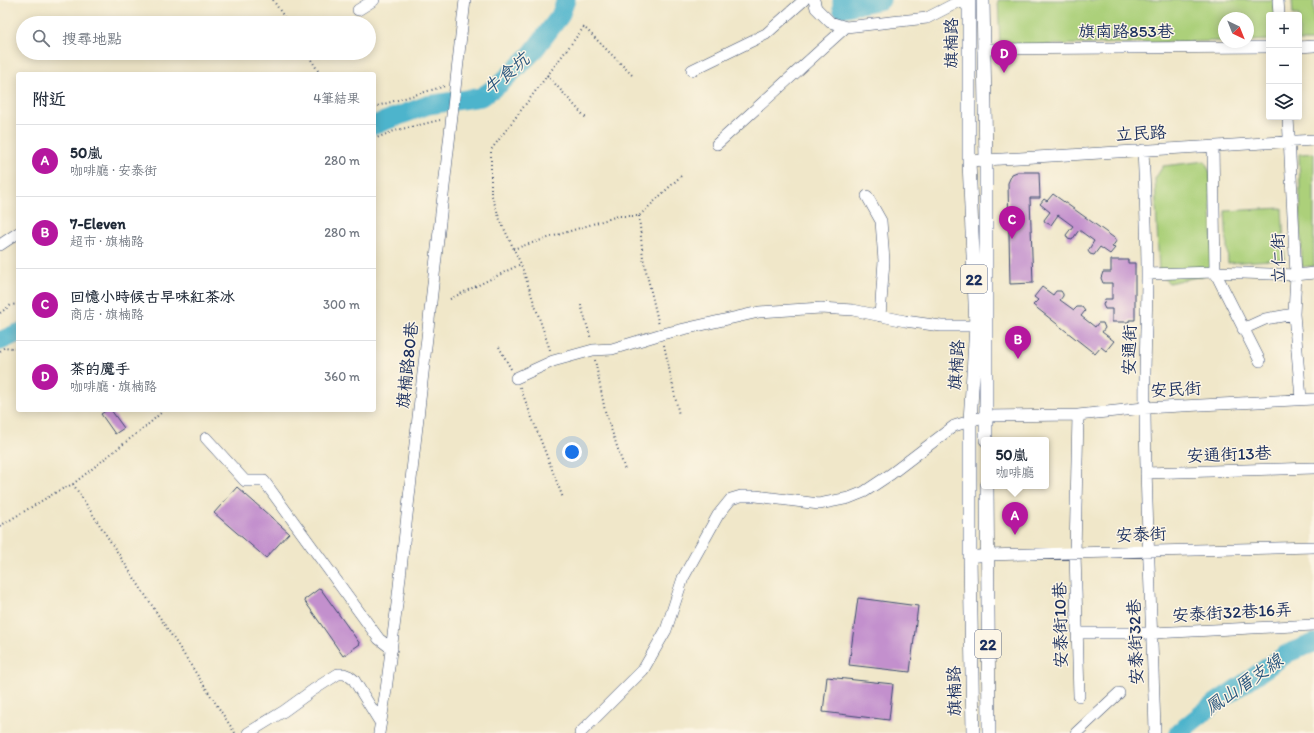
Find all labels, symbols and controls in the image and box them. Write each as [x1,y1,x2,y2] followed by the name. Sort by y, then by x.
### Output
[1218,12,1254,48] north arrow
[1266,12,1302,120] map controls
[1266,12,1302,48] button: +
[16,16,376,60] search box
[941,18,961,69] street label: 旗楠路
[1078,21,1175,41] street label: 旗南路853巷
[30,27,52,49] icon: search
[62,30,122,48] text: 搜尋地點
[991,40,1017,73] pin: D
[478,47,535,100] water label: 牛食坑
[1266,48,1302,84] button: −
[1266,84,1302,120] button: layers
[32,89,66,109] text: 附近
[313,91,360,106] text: 4筆結果
[1115,122,1167,144] street label: 立民路
[70,144,102,162] text: 50嵐
[41,153,49,168] text: A
[324,153,360,168] text: 280 m
[70,163,157,178] text: 咖啡廳 · 安泰街
[999,206,1025,239] pin: C
[70,215,126,233] text: 7-Eleven
[41,225,49,240] text: B
[324,225,360,240] text: 280 m
[1268,232,1288,284] street label: 立仁街
[70,234,144,249] text: 超市 · 旗楠路
[961,265,987,293] road number: 22
[70,288,235,306] text: 回憶小時候古早味紅茶冰
[41,297,49,312] text: C
[323,297,360,312] text: 300 m
[70,307,144,322] text: 商店 · 旗楠路
[392,319,422,410] street label: 旗楠路80巷
[1119,324,1139,376] street label: 安通街
[1005,326,1031,359] pin: B
[944,339,968,391] street label: 旗楠路
[70,360,130,378] text: 茶的魔手
[41,369,49,384] text: D
[324,369,360,384] text: 360 m
[1150,378,1202,400] street label: 安民街
[70,379,157,394] text: 咖啡廳 · 旗楠路
[981,437,1049,489] popup
[562,442,582,462] your location
[1186,442,1273,465] street label: 安通街13巷
[995,446,1028,464] text: 50嵐
[995,465,1035,480] text: 咖啡廳
[1002,502,1028,535] pin: A
[1115,523,1167,545] street label: 安泰街
[1049,581,1071,668] street label: 安泰街10巷
[1123,598,1146,685] street label: 安泰街32巷
[1172,599,1292,625] street label: 安泰街32巷16弄
[975,630,1001,658] road number: 22
[1200,649,1288,719] water label: 鳳山厝支線
[944,665,964,717] street label: 旗楠路

